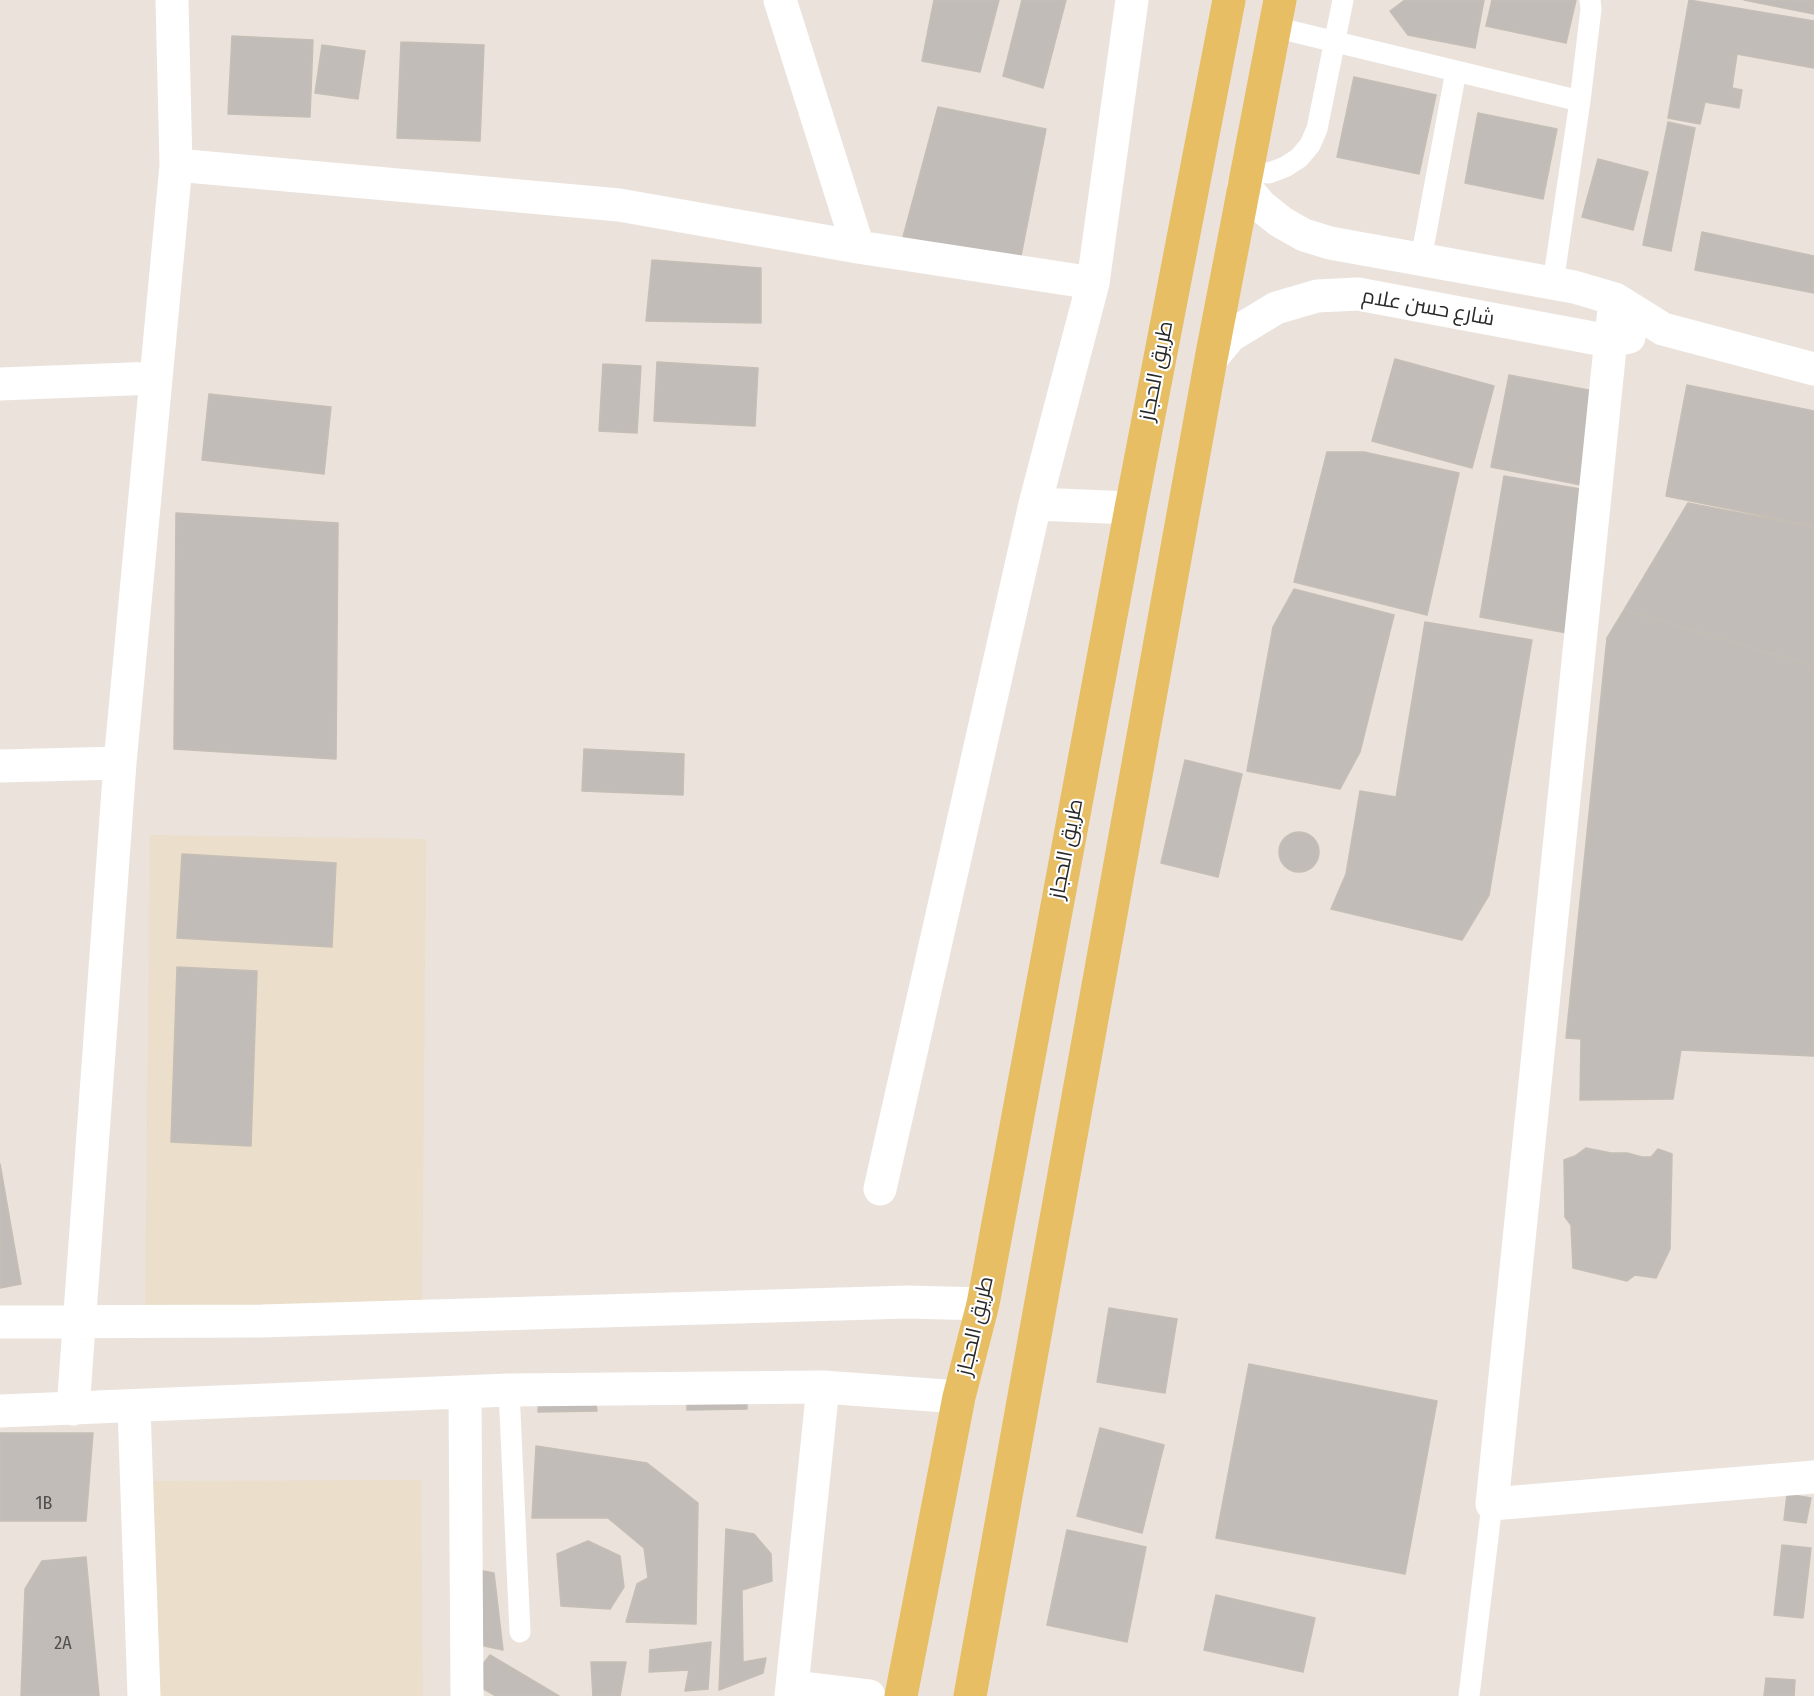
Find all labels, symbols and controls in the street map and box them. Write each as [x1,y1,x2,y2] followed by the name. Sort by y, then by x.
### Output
[1360,284,1496,332] street label: شارع حسن علام
[1135,319,1179,423] street label: طريق الحجاز
[1045,797,1089,901] street label: طريق الحجاز
[952,1274,1000,1378] street label: طريق الحجاز
[36,1493,52,1515] house number: 1B
[54,1633,72,1655] house number: 2A

